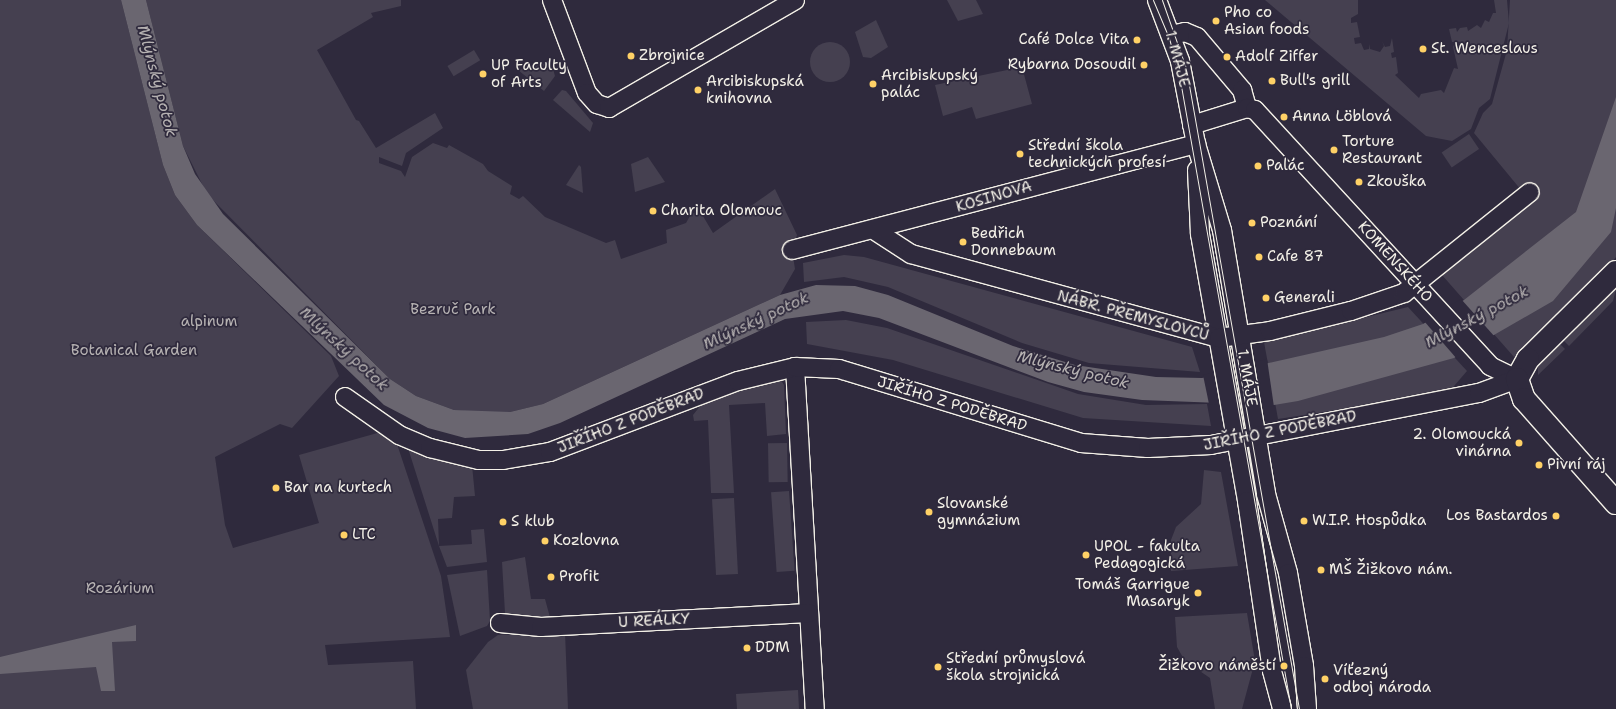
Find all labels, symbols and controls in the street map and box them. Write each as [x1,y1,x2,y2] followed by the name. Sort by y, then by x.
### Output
[1224,3,1309,38] place label: Pho co Asian foods
[1211,16,1221,26] marker: Pho co Asian foods
[133,23,181,139] water label: Mlýnský potok
[1161,29,1193,89] street label: 1. MÁJE
[1018,31,1129,49] place label: Café Dolce Vita
[1132,35,1142,45] marker: Café Dolce Vita
[1431,40,1538,58] place label: St. Wenceslaus
[1418,44,1428,54] marker: St. Wenceslaus
[639,47,705,65] place label: Zbrojnice
[1235,48,1318,66] place label: Adolf Ziffer
[626,51,636,61] marker: Zbrojnice
[1222,52,1232,62] marker: Adolf Ziffer
[491,56,567,91] place label: UP Faculty of Arts
[1008,56,1136,74] place label: Rybarna Dosoudil
[1139,60,1149,70] marker: Rybarna Dosoudil
[881,66,978,101] place label: Arcibiskupský palác
[478,69,488,79] marker: UP Faculty of Arts
[706,72,804,107] place label: Arcibiskupská knihovna
[1280,72,1350,90] place label: Bull's grill
[1267,76,1277,86] marker: Bull's grill
[868,79,878,89] marker: Arcibiskupský palác
[693,85,703,95] marker: Arcibiskupská knihovna
[1292,108,1392,126] place label: Anna Löblová
[1279,112,1289,122] marker: Anna Löblová
[1342,132,1422,167] place label: Torture Restaurant
[1028,136,1166,171] place label: Střední škola technických profesí
[1329,145,1339,155] marker: Torture Restaurant
[1015,149,1025,159] marker: Střední škola technických profesí
[1266,157,1304,175] place label: Palác
[1253,161,1263,171] marker: Palác
[1367,173,1426,191] place label: Zkouška
[1354,177,1364,187] marker: Zkouška
[954,178,1034,216] street label: KOSINOVA
[661,202,782,220] place label: Charita Olomouc
[648,206,658,216] marker: Charita Olomouc
[1260,214,1317,232] place label: Poznání
[1247,218,1257,228] marker: Poznání
[1354,218,1436,306] street label: KOMENSKÉHO
[971,224,1056,259] place label: Bedřich Donnebaum
[958,237,968,247] marker: Bedřich Donnebaum
[1267,248,1324,266] place label: Cafe 87
[1254,252,1264,262] marker: Cafe 87
[1422,282,1532,352] water label: Mlýnský potok
[1055,287,1211,345] street label: NÁBŘ. PŘEMYSLOVCŮ
[700,288,812,354] water label: Mlýnský potok
[1274,289,1335,307] place label: Generali
[1261,293,1271,303] marker: Generali
[410,301,496,319] park label: Bezruč Park
[296,303,392,395] water label: Mlýnský potok
[181,313,237,331] park label: alpinum
[71,342,197,360] park label: Botanical Garden
[1015,347,1131,393] water label: Mlýnský potok
[1233,348,1261,408] street label: 1. MÁJE
[875,373,1029,435] street label: JIŘÍHO Z PODĚBRAD
[555,385,707,457] street label: JIŘÍHO Z PODĚBRAD
[1202,407,1358,455] street label: JIŘÍHO Z PODĚBRAD
[1413,425,1511,460] place label: 2. Olomoucká vinárna
[1514,438,1524,448] marker: 2. Olomoucká vinárna
[1547,456,1605,474] place label: Pivní ráj
[1534,460,1544,470] marker: Pivní ráj
[284,479,392,497] place label: Bar na kurtech
[271,483,281,493] marker: Bar na kurtech
[937,494,1020,529] place label: Slovanské gymnázium
[924,507,934,517] marker: Slovanské gymnázium
[1446,507,1548,525] place label: Los Bastardos
[1551,511,1561,521] marker: Los Bastardos
[1312,512,1426,530] place label: W.I.P. Hospůdka
[511,513,554,531] place label: S klub
[1299,516,1309,526] marker: W.I.P. Hospůdka
[498,517,508,527] marker: S klub
[352,526,376,544] place label: LTC
[339,530,349,540] marker: LTC
[553,532,619,550] place label: Kozlovna
[540,536,550,546] marker: Kozlovna
[1094,537,1200,572] place label: UPOL - fakulta Pedagogická
[1081,550,1091,560] marker: UPOL - fakulta Pedagogická
[1329,561,1452,579] place label: MŠ Žižkovo nám.
[1316,565,1326,575] marker: MŠ Žižkovo nám.
[559,568,599,586] place label: Profit
[546,572,556,582] marker: Profit
[1075,575,1190,610] place label: Tomáš Garrigue Masaryk
[86,580,154,598] park label: Rozárium
[1193,588,1203,598] marker: Tomáš Garrigue Masaryk
[618,610,690,632] street label: U REÁLKY
[755,639,790,657] place label: DDM
[742,643,752,653] marker: DDM
[946,649,1085,684] place label: Střední průmyslová škola strojnická
[1158,657,1276,675] place label: Žižkovo náměstí
[1279,661,1289,671] marker: Žižkovo náměstí
[1333,661,1431,696] place label: Víťezný odboj národa
[933,662,943,672] marker: Střední průmyslová škola strojnická
[1320,674,1330,684] marker: Víťezný odboj národa

